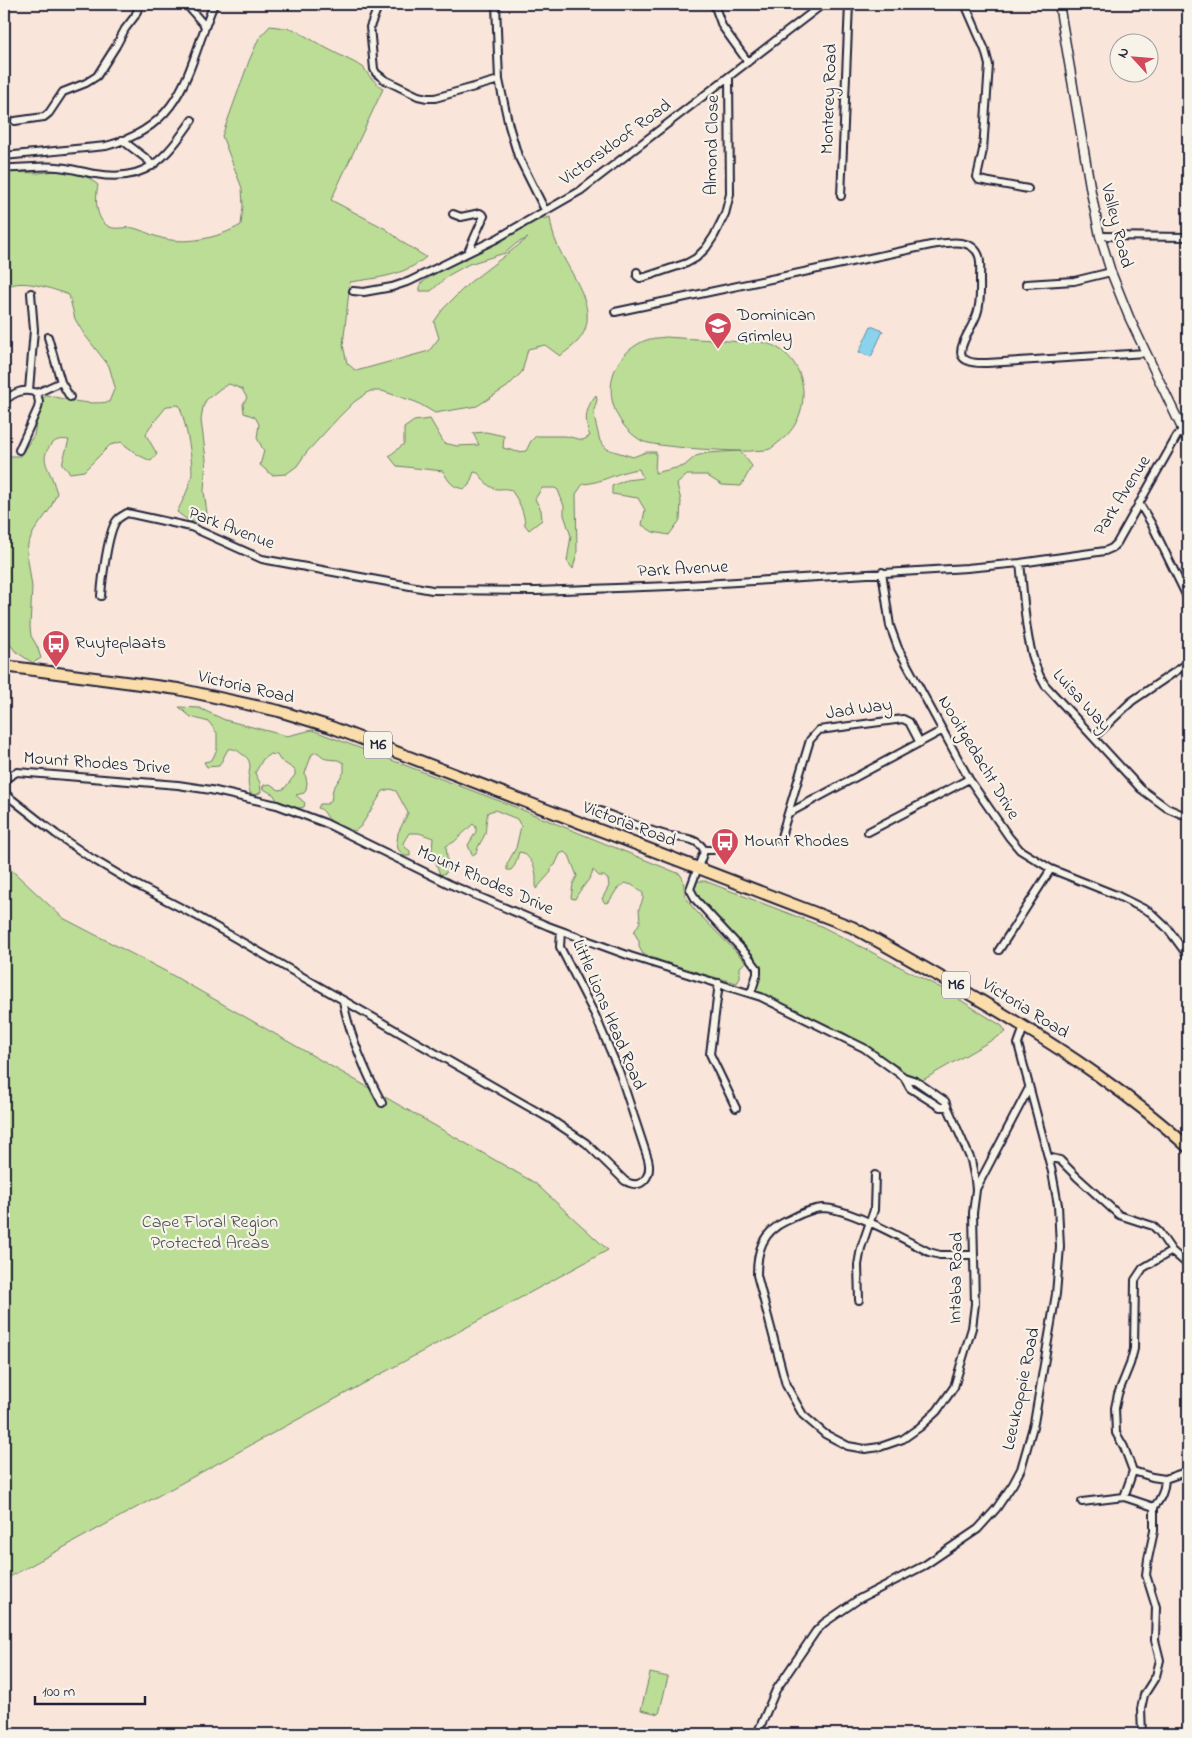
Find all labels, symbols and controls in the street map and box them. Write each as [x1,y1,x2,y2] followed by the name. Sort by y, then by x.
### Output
[1110,32,1160,82] north arrow
[815,43,845,155] street label: Monterey Road
[1112,44,1135,62] text: N
[554,94,677,193] street label: Victorskloof Road
[699,94,727,195] street label: Almond Close
[1093,180,1139,271] street label: Valley Road
[736,303,816,350] place label: Dominican Grimley
[703,311,733,350] school or university icon: Dominican Grimley
[1088,450,1159,541] street label: Park Avenue
[184,501,279,558] street label: Park Avenue
[637,555,730,585] street label: Park Avenue
[41,629,71,668] bus stop icon: Ruyteplaats
[75,631,166,657] place label: Ruyteplaats
[194,664,297,712] street label: Victoria Road
[1046,664,1116,738] street label: Luisa Way
[930,691,1026,826] street label: Nooitgedacht Drive
[824,692,894,728] street label: Jad Way
[364,732,392,758] road number: M6
[23,746,172,782] street label: Mount Rhodes Drive
[578,795,679,855] street label: Victoria Road
[710,827,740,866] bus stop icon: Mount Rhodes
[744,829,849,855] place label: Mount Rhodes
[412,839,558,923] street label: Mount Rhodes Drive
[565,936,651,1094] street label: Little Lions Head Road
[976,971,1074,1046] street label: Victoria Road
[942,972,970,998] road number: M6
[142,1210,278,1257] park label: Cape Floral Region Protected Areas
[943,1232,971,1324] street label: Intaba Road
[996,1325,1048,1453] street label: Leeukoppie Road
[35,1673,145,1705] scale bar
[42,1681,75,1703] text: 100 m

